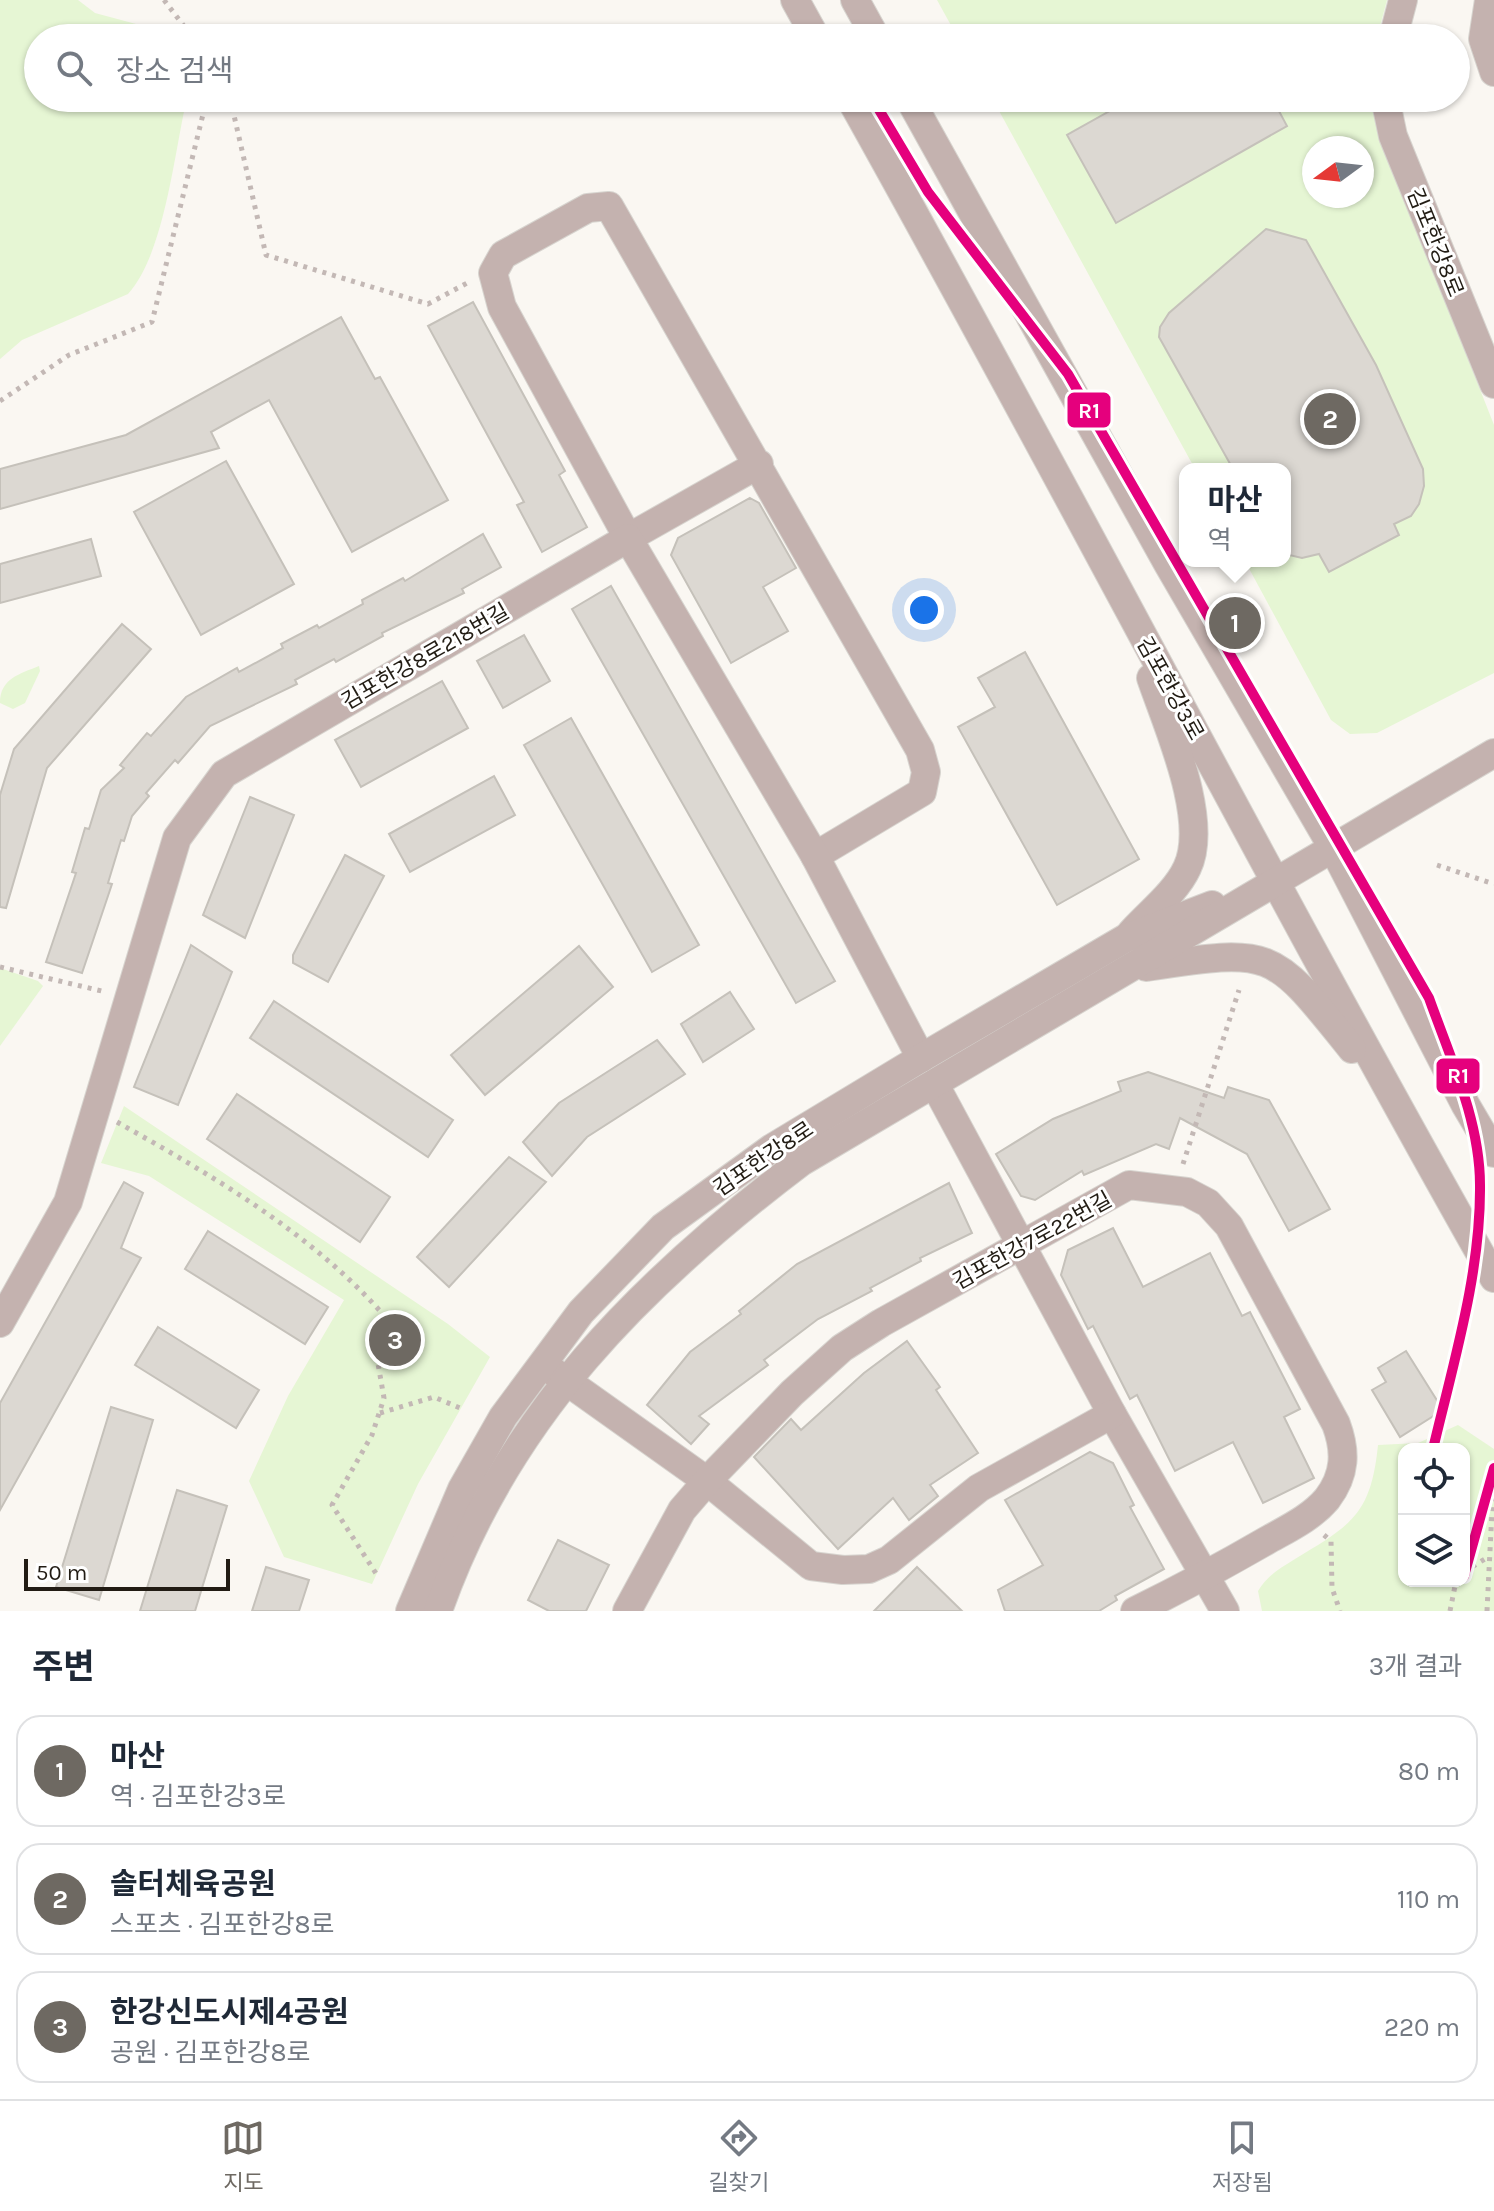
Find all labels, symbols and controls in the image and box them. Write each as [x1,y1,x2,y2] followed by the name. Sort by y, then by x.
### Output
[24,24,1470,112] search box
[52,46,96,90] icon: search
[116,53,234,89] text: 장소 검색
[1302,136,1374,208] north arrow
[1402,184,1469,300] street label: 김포한강8로
[1304,389,1356,449] pin: 2
[1066,391,1112,429] line badge: R1
[1078,398,1100,424] text: R1
[1179,463,1291,567] popup
[1207,482,1263,518] text: 마산
[1207,525,1231,556] text: 역
[904,590,944,630] your location
[1209,593,1261,653] pin: 1
[337,598,514,715] street label: 김포한강8로218번길
[1131,632,1209,745] street label: 김포한강3로
[1435,1057,1481,1095] line badge: R1
[1447,1063,1469,1089] text: R1
[709,1116,818,1202] street label: 김포한강8로
[949,1186,1116,1295] street label: 김포한강7로22번길
[369,1310,421,1370] pin: 3
[1398,1443,1470,1587] map controls
[1398,1443,1470,1515] button: locate
[1398,1515,1470,1587] button: layers
[24,1555,230,1591] scale bar
[36,1560,87,1586] text: 50 m
[32,1647,95,1687] text: 주변
[1369,1651,1462,1682] text: 3개 결과
[110,1738,165,1774] text: 마산
[55,1756,65,1787] text: 1
[1398,1756,1460,1787] text: 80 m
[110,1781,286,1812] text: 역 · 김포한강3로
[110,1866,276,1902] text: 솔터체육공원
[52,1884,68,1915] text: 2
[1397,1884,1460,1915] text: 110 m
[110,1909,334,1940] text: 스포츠 · 김포한강8로
[110,1994,349,2030] text: 한강신도시제4공원
[52,2012,68,2043] text: 3
[1384,2012,1460,2043] text: 220 m
[110,2037,310,2068] text: 공원 · 김포한강8로
[221,2116,265,2196] tab: 지도
[708,2116,769,2196] tab: 길찾기
[1212,2116,1273,2196] tab: 저장됨

